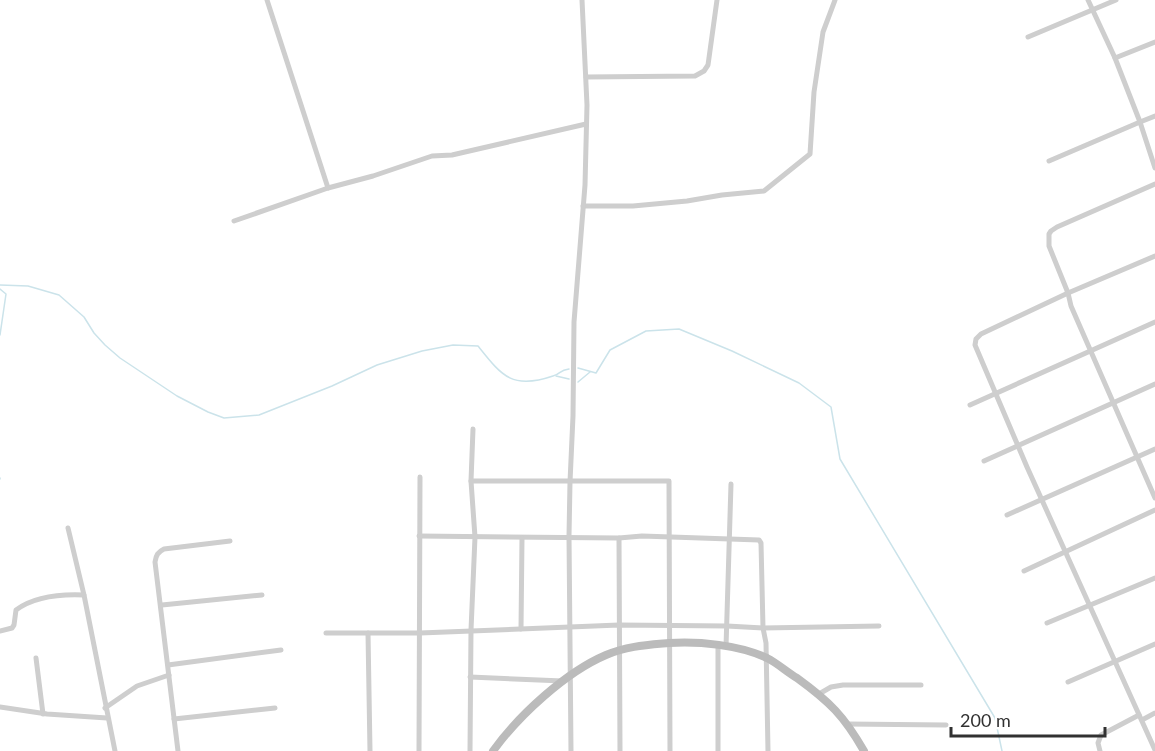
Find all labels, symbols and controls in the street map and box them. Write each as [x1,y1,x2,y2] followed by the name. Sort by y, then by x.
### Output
[951,700,1106,738] scale bar
[960,709,1011,731] text: 200 m

